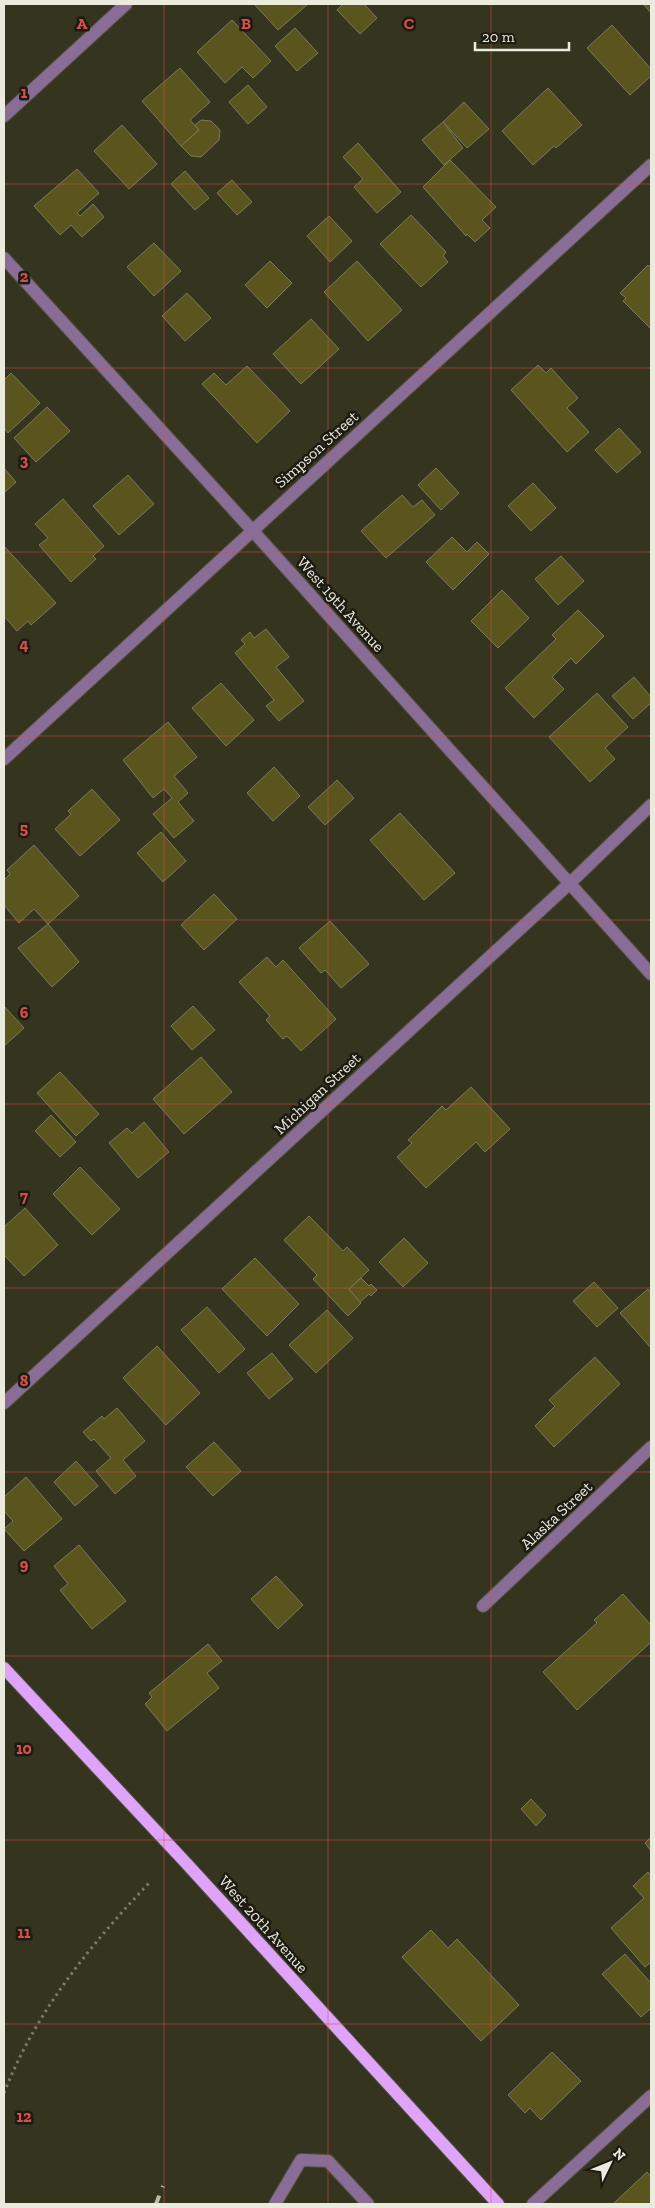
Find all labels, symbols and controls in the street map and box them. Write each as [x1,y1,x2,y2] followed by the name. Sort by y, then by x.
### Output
[77,14,88,33] text: A
[241,14,251,33] text: B
[404,14,414,33] text: C
[475,20,569,52] scale bar
[482,28,515,46] text: 20 m
[21,83,28,102] text: 1
[20,267,29,286] text: 2
[271,407,362,492] street label: Simpson Street
[20,451,29,470] text: 3
[293,553,388,656] street label: West 19th Avenue
[19,635,29,654] text: 4
[20,819,28,838] text: 5
[20,1003,29,1022] text: 6
[270,1049,364,1138] street label: Michigan Street
[20,1187,28,1206] text: 7
[20,1371,29,1390] text: 8
[517,1477,596,1553] street label: Alaska Street
[20,1555,29,1574] text: 9
[16,1739,32,1758] text: 10
[215,1872,312,1977] street label: West 20th Avenue
[18,1923,31,1942] text: 11
[16,2107,32,2126] text: 12
[585,2138,635,2188] north arrow
[609,2145,629,2164] text: N

